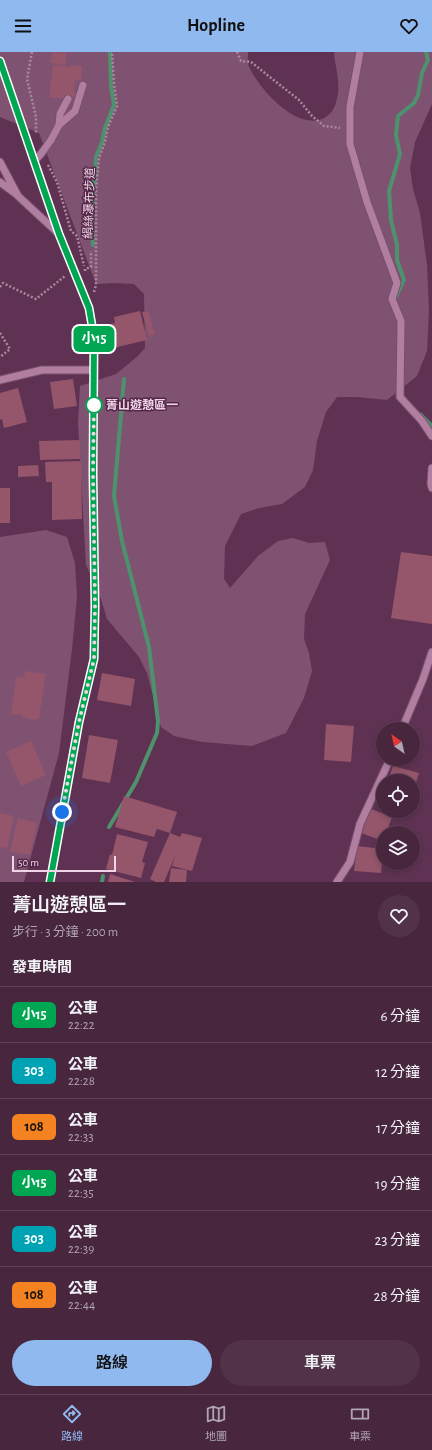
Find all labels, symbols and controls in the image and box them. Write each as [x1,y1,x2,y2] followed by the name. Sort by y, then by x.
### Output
[12,15,34,37] icon: menu
[398,15,420,37] icon: heart
[187,17,245,35] text: Hopline
[81,167,96,239] street label: 絹絲瀑布步道
[71,326,117,352] line badge: 小15
[81,332,107,346] text: 小15
[85,396,103,414] marker: 菁山遊憩區一
[106,398,178,411] place label: 菁山遊憩區一
[376,722,420,766] north arrow
[376,722,420,870] map controls
[376,774,420,818] button: locate
[52,802,72,822] your location
[376,826,420,870] button: layers
[12,854,116,873] scale bar
[18,857,39,868] text: 50 m
[378,895,420,937] button: heart
[12,896,126,915] text: 菁山遊憩區一
[12,926,118,939] text: 步行 · 3 分鐘 · 200 m
[12,960,72,975] text: 發車時間
[68,1001,98,1016] text: 公車
[21,1008,47,1022] text: 小15
[380,1009,420,1024] text: 6 分鐘
[68,1019,95,1032] text: 22:22
[68,1057,98,1072] text: 公車
[24,1064,44,1078] text: 303
[376,1065,420,1080] text: 12 分鐘
[68,1075,95,1088] text: 22:28
[68,1113,98,1128] text: 公車
[24,1120,44,1134] text: 108
[376,1121,420,1136] text: 17 分鐘
[68,1131,94,1144] text: 22:33
[68,1169,98,1184] text: 公車
[21,1176,47,1190] text: 小15
[375,1177,420,1192] text: 19 分鐘
[68,1187,94,1200] text: 22:35
[68,1225,98,1240] text: 公車
[24,1232,44,1246] text: 303
[375,1233,420,1248] text: 23 分鐘
[68,1243,94,1256] text: 22:39
[68,1281,98,1296] text: 公車
[24,1288,44,1302] text: 108
[374,1289,420,1304] text: 28 分鐘
[68,1299,95,1312] text: 22:44
[12,1340,212,1386] button: 路線
[220,1340,420,1386] button: 車票
[61,1403,83,1443] tab: 路線
[205,1403,227,1443] tab: 地圖
[349,1403,371,1443] tab: 車票

